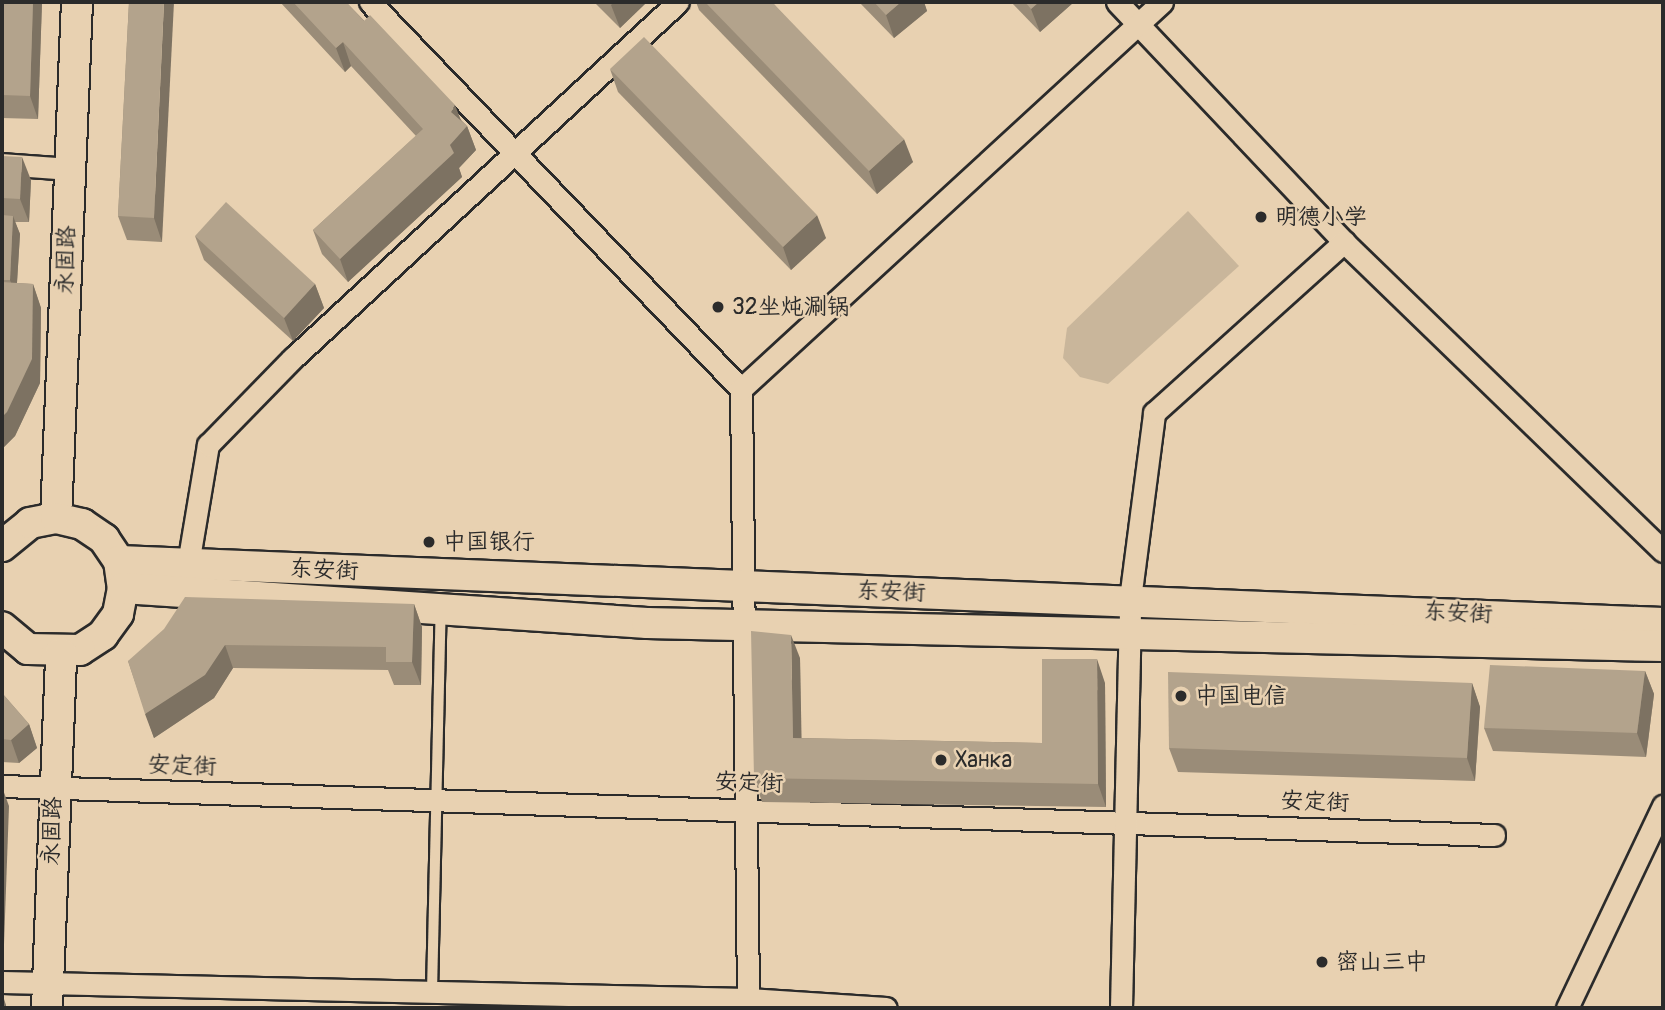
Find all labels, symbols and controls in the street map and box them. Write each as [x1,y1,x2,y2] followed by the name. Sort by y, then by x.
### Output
[1275,203,1367,231] place label: 明德小学
[1253,209,1269,225] marker: 明德小学
[51,225,81,295] street label: 永固路
[732,293,850,321] place label: 32坐炖涮锅
[710,299,726,315] marker: 32坐炖涮锅
[443,528,535,556] place label: 中国银行
[421,534,437,550] marker: 中国银行
[289,554,359,586] street label: 东安街
[856,577,926,607] street label: 东安街
[1423,597,1493,629] street label: 东安街
[1195,682,1287,710] place label: 中国电信
[1173,688,1189,704] marker: 中国电信
[955,746,1012,774] place label: Ханка
[147,751,217,781] street label: 安定街
[933,752,949,768] marker: Ханка
[714,768,784,798] street label: 安定街
[1280,787,1350,817] street label: 安定街
[37,796,67,866] street label: 永固路
[1336,948,1428,976] place label: 密山三中
[1314,954,1330,970] marker: 密山三中

